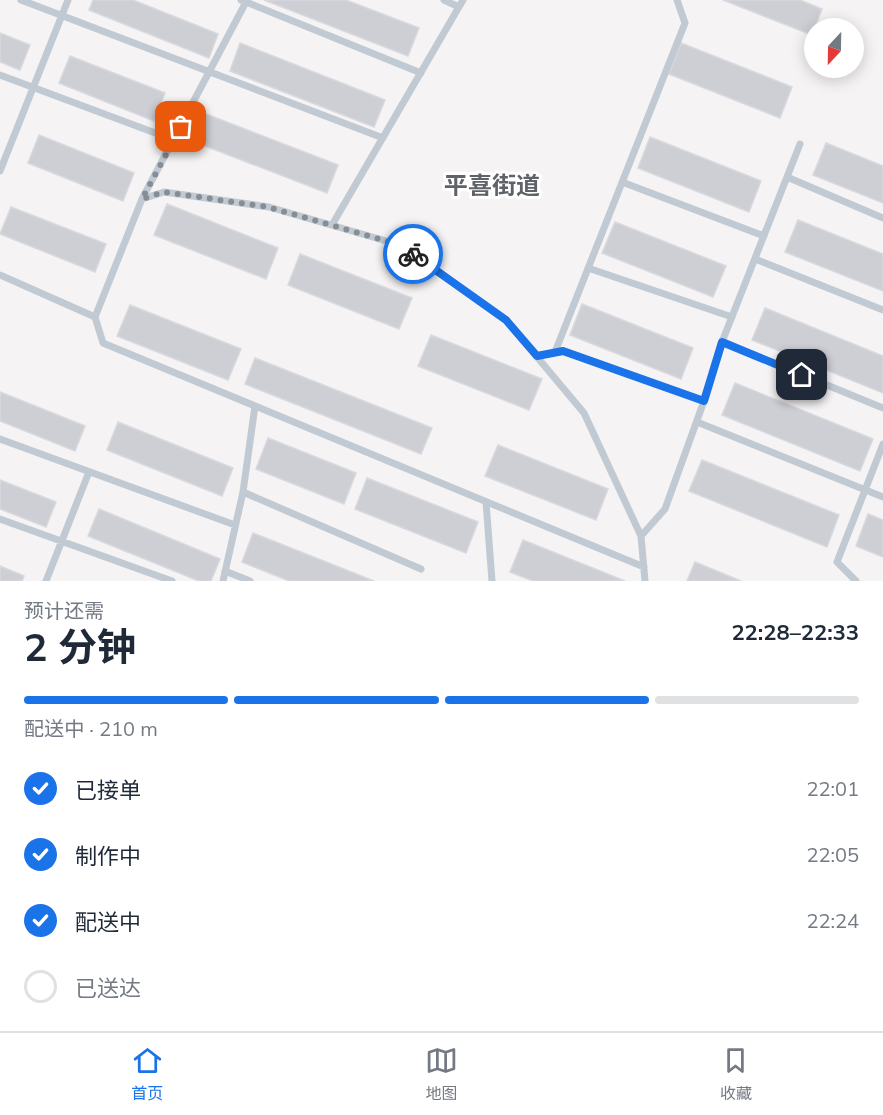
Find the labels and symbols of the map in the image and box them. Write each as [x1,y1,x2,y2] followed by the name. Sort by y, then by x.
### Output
[804,18,864,78] north arrow
[155,101,206,152] pin
[444,170,540,200] district label: 平喜街道
[383,224,443,284] courier
[776,349,827,400] pin

